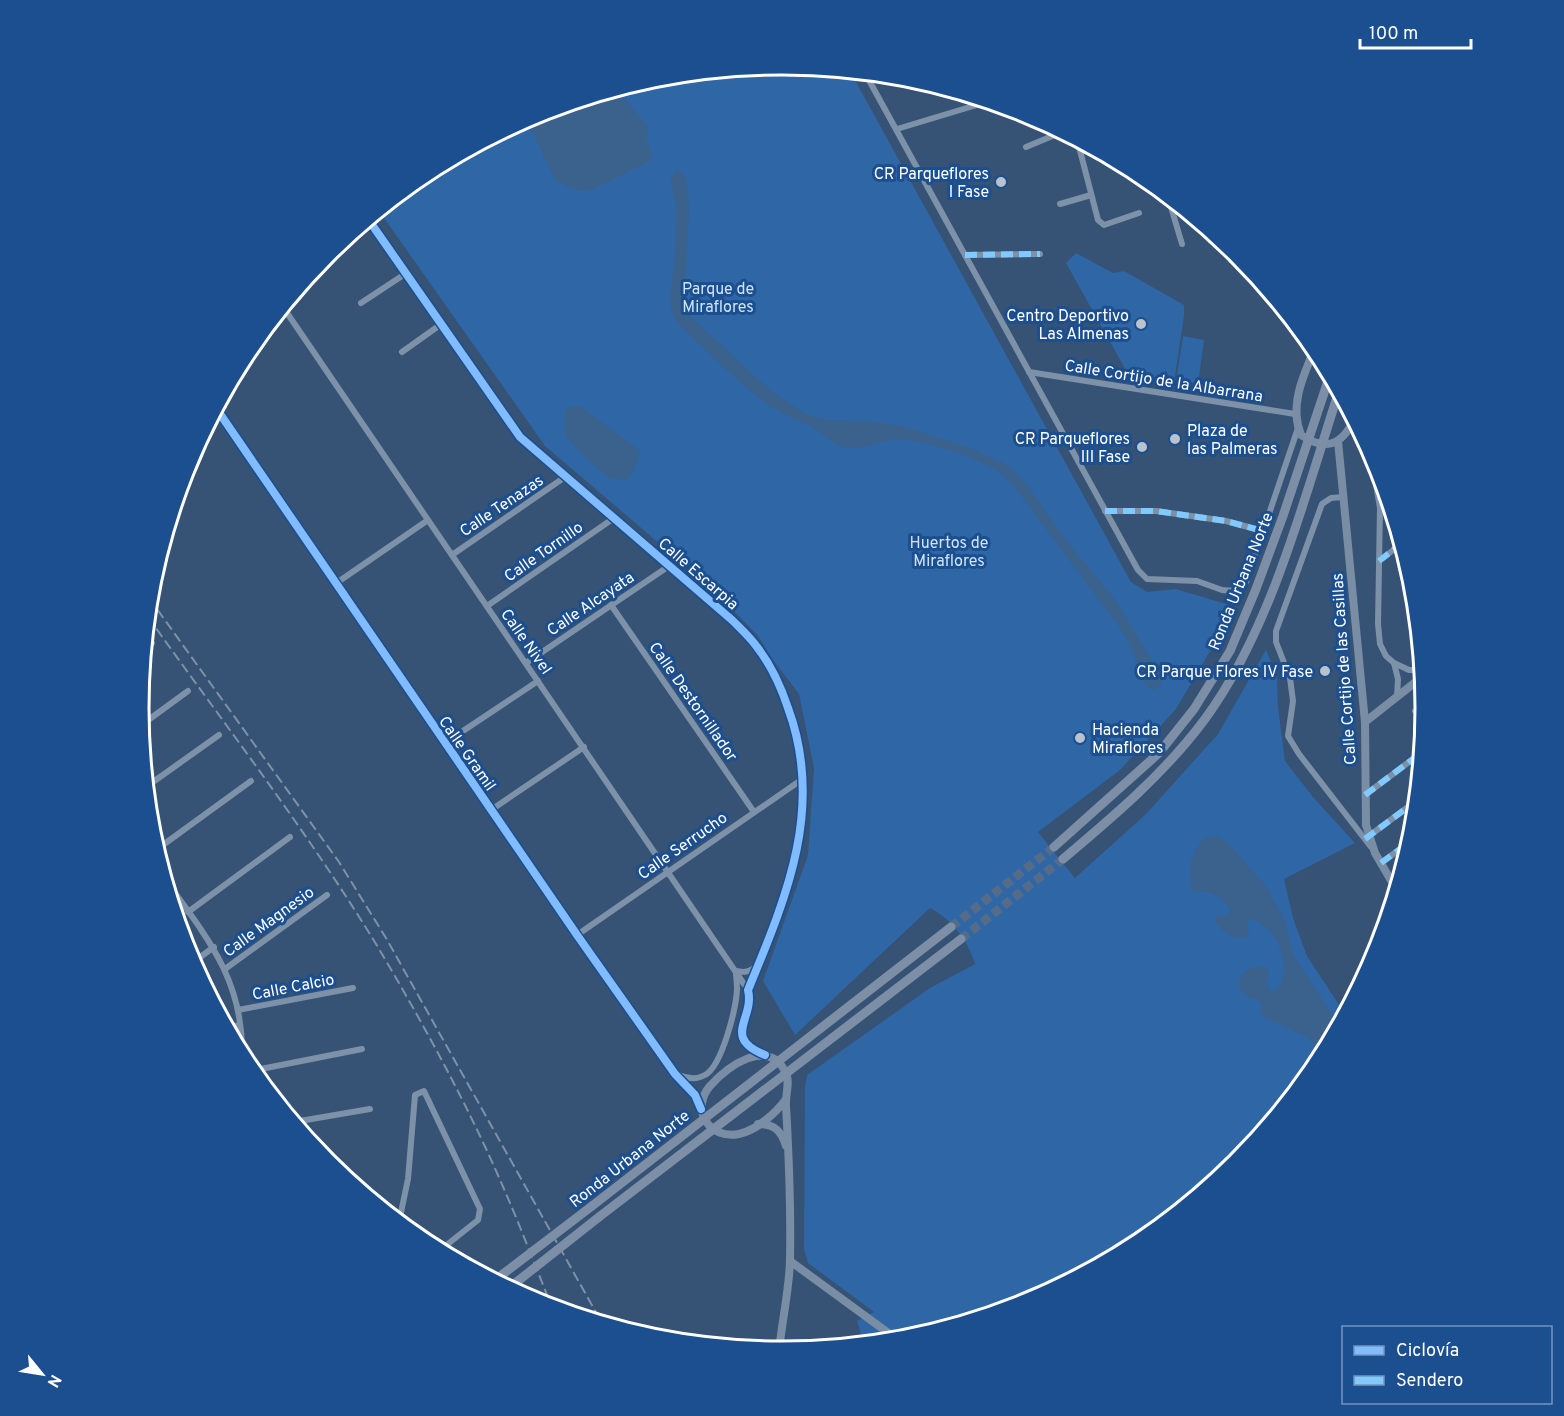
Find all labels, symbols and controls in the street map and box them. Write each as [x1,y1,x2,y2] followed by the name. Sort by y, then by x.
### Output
[1360,12,1471,50] scale bar
[1369,23,1418,46] text: 100 m
[874,165,989,203] place label: CR Parqueflores I Fase
[994,175,1008,189] marker: CR Parqueflores I Fase
[682,280,754,318] park label: Parque de Miraflores
[1006,307,1129,345] place label: Centro Deportivo Las Almenas
[1134,317,1148,331] marker: Centro Deportivo Las Almenas
[1063,356,1264,408] street label: Calle Cortijo de la Albarrana
[1187,422,1278,460] place label: Plaza de las Palmeras
[1015,430,1130,468] place label: CR Parqueflores III Fase
[1168,432,1182,446] marker: Plaza de las Palmeras
[1135,440,1149,454] marker: CR Parqueflores III Fase
[456,471,548,542] street label: Calle Tenazas
[1205,510,1279,654] street label: Ronda Urbana Norte
[501,518,588,587] street label: Calle Tornillo
[653,534,742,615] street label: Calle Escarpia
[910,534,988,572] park label: Huertos de Miraflores
[544,568,638,641] street label: Calle Alcayata
[1328,572,1362,765] street label: Calle Cortijo de las Casillas
[495,605,555,679] street label: Calle Nivel
[644,639,741,766] street label: Calle Destornillador
[1136,663,1313,683] place label: CR Parque Flores IV Fase
[1318,664,1332,678] marker: CR Parque Flores IV Fase
[433,713,499,795] street label: Calle Gramil
[1092,721,1163,759] place label: Hacienda Miraflores
[1073,731,1087,745] marker: Hacienda Miraflores
[634,808,732,885] street label: Calle Serrucho
[220,883,319,962] street label: Calle Magnesio
[250,970,336,1006] street label: Calle Calcio
[566,1106,694,1213] street label: Ronda Urbana Norte
[1342,1326,1552,1404] legend
[1396,1340,1459,1363] text: Ciclovía
[12,1344,72,1404] north arrow
[1396,1370,1463,1393] text: Sendero
[42,1371,65,1390] text: N

